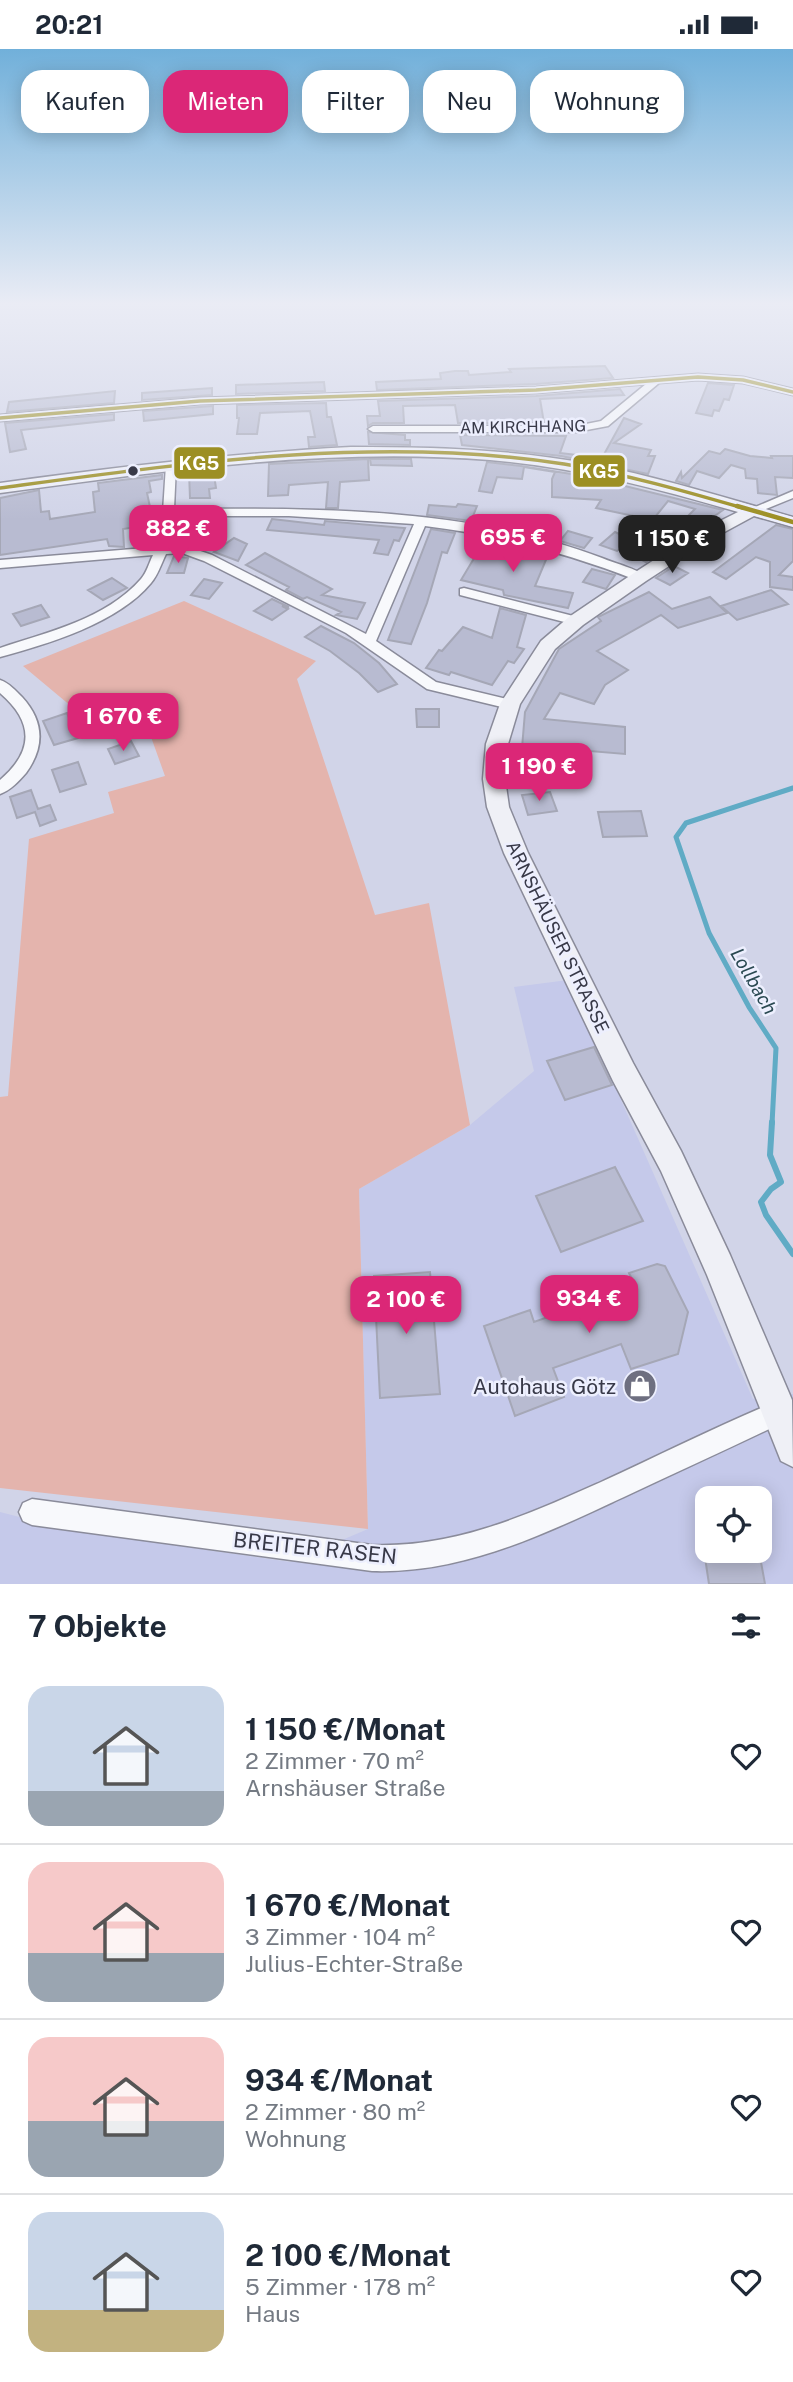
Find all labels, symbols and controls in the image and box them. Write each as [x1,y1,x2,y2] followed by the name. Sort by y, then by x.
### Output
[35,9,103,40] text: 20:21
[21,70,149,133] chip: Kaufen
[163,70,288,133] chip: Mieten
[302,70,409,133] chip: Filter
[423,70,516,133] chip: Neu
[530,70,684,133] chip: Wohnung
[460,416,586,438] street label: AM KIRCHHANG
[173,446,226,480] line badge: KG5
[179,452,219,474] text: KG5
[572,454,626,488] line badge: KG5
[579,460,619,482] text: KG5
[126,464,140,478] unlabelled marker
[129,505,227,565] pin: 882 €
[145,514,211,541] text: 882 €
[464,515,562,574] pin: 695 €
[607,515,737,575] pin: 1 150 €
[480,523,546,550] text: 695 €
[634,524,710,551] text: 1 150 €
[58,693,188,753] pin: 1 670 €
[83,702,163,729] text: 1 670 €
[474,743,604,803] pin: 1 190 €
[502,752,576,779] text: 1 190 €
[502,837,615,1037] street label: ARNSHÄUSER STRASSE
[726,944,782,1018] water label: Lollbach
[540,1275,638,1335] pin: 934 €
[341,1277,471,1336] pin: 2 100 €
[556,1284,622,1311] text: 934 €
[366,1285,446,1312] text: 2 100 €
[621,1367,659,1405] shop icon: Autohaus Götz
[473,1374,616,1399] place label: Autohaus Götz
[695,1486,772,1563] map controls
[695,1486,772,1563] button: locate
[232,1527,398,1569] street label: BREITER RASEN
[727,1607,765,1645] icon: filters
[28,1608,167,1644] text: 7 Objekte
[245,1711,446,1747] text: 1 150 €/Monat
[84,1714,168,1798] icon: home
[727,1737,765,1775] icon: heart
[245,1747,424,1774] text: 2 Zimmer · 70 m²
[245,1774,445,1801] text: Arnshäuser Straße
[245,1887,451,1923] text: 1 670 €/Monat
[84,1890,168,1974] icon: home
[727,1913,765,1951] icon: heart
[245,1923,435,1950] text: 3 Zimmer · 104 m²
[245,1950,463,1977] text: Julius-Echter-Straße
[245,2062,433,2098] text: 934 €/Monat
[84,2065,168,2149] icon: home
[727,2088,765,2126] icon: heart
[245,2098,425,2125] text: 2 Zimmer · 80 m²
[245,2125,347,2152] text: Wohnung
[245,2237,451,2273] text: 2 100 €/Monat
[84,2240,168,2324] icon: home
[727,2263,765,2301] icon: heart
[245,2273,435,2300] text: 5 Zimmer · 178 m²
[245,2300,300,2327] text: Haus

